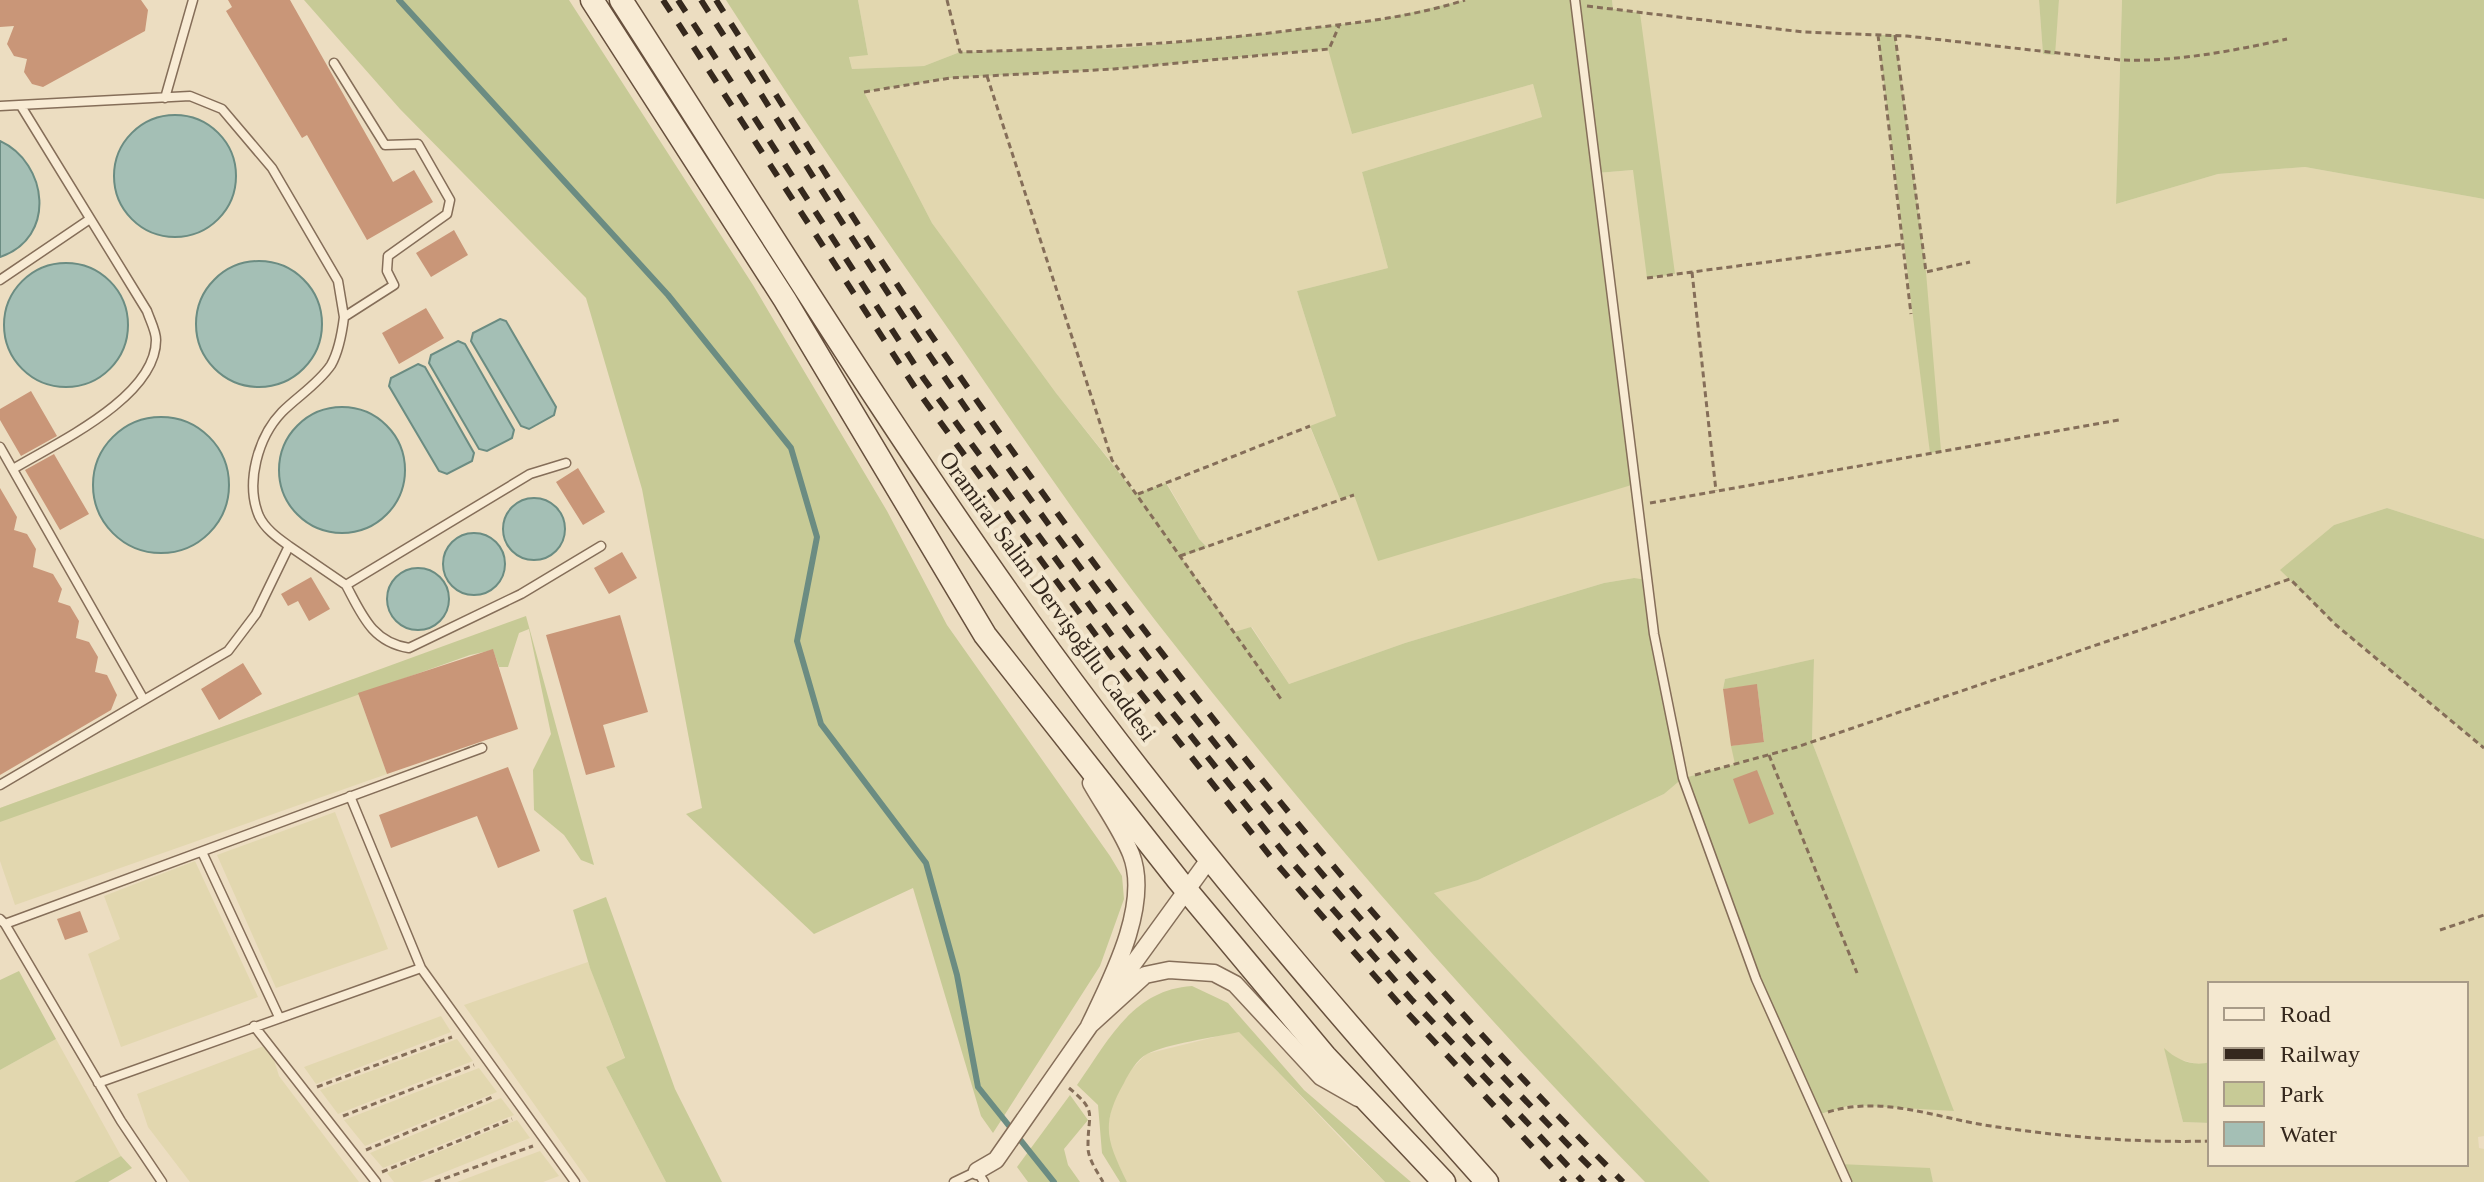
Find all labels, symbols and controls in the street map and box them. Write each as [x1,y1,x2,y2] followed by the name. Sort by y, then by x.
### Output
[934,446,1162,746] street label: Oramiral Salim Dervişoğllu Caddesi
[2208,982,2468,1166] legend
[2280,1001,2331,1027] text: Road
[2280,1041,2360,1067] text: Railway
[2280,1081,2324,1107] text: Park
[2280,1121,2337,1147] text: Water

